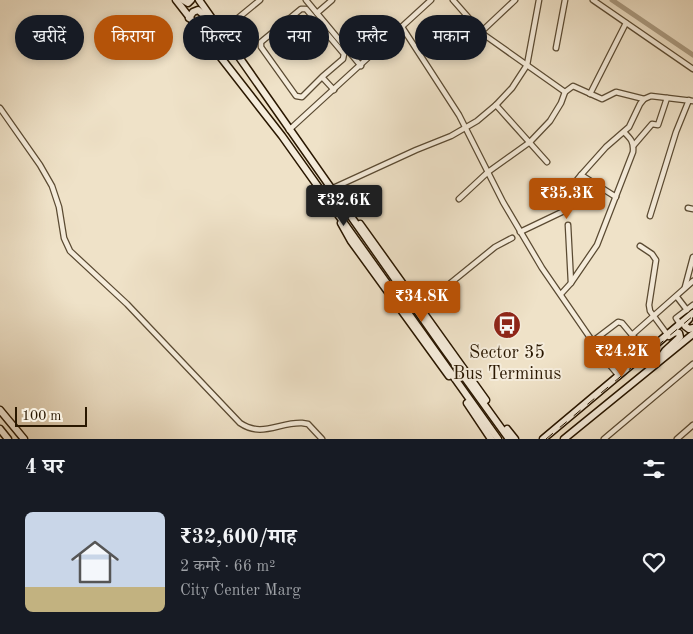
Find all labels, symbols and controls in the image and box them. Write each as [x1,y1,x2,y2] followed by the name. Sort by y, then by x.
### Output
[15,15,84,60] chip: खरीदें
[94,15,173,60] chip: किराया
[183,15,259,60] chip: फ़िल्टर
[269,15,329,60] chip: नया
[339,15,405,60] chip: फ़्लैट
[415,15,487,60] chip: मकान
[526,178,608,220] pin: ₹35.3K
[303,184,385,227] pin: ₹32.6K
[540,186,594,202] text: ₹35.3K
[317,193,371,209] text: ₹32.6K
[381,280,463,323] pin: ₹34.8K
[395,289,449,305] text: ₹34.8K
[492,310,522,340] bus stop icon: Sector 35 Bus Terminus
[581,336,663,378] pin: ₹24.2K
[453,344,561,383] place label: Sector 35 Bus Terminus
[595,344,649,360] text: ₹24.2K
[15,404,88,427] scale bar
[22,409,61,423] text: 100 m
[640,455,668,483] icon: filters
[25,457,64,478] text: 4 घर
[180,527,297,548] text: ₹32,600/माह
[65,532,125,592] icon: home
[640,548,668,576] icon: heart
[180,559,275,575] text: 2 कमरे · 66 m²
[180,583,301,599] text: City Center Marg

